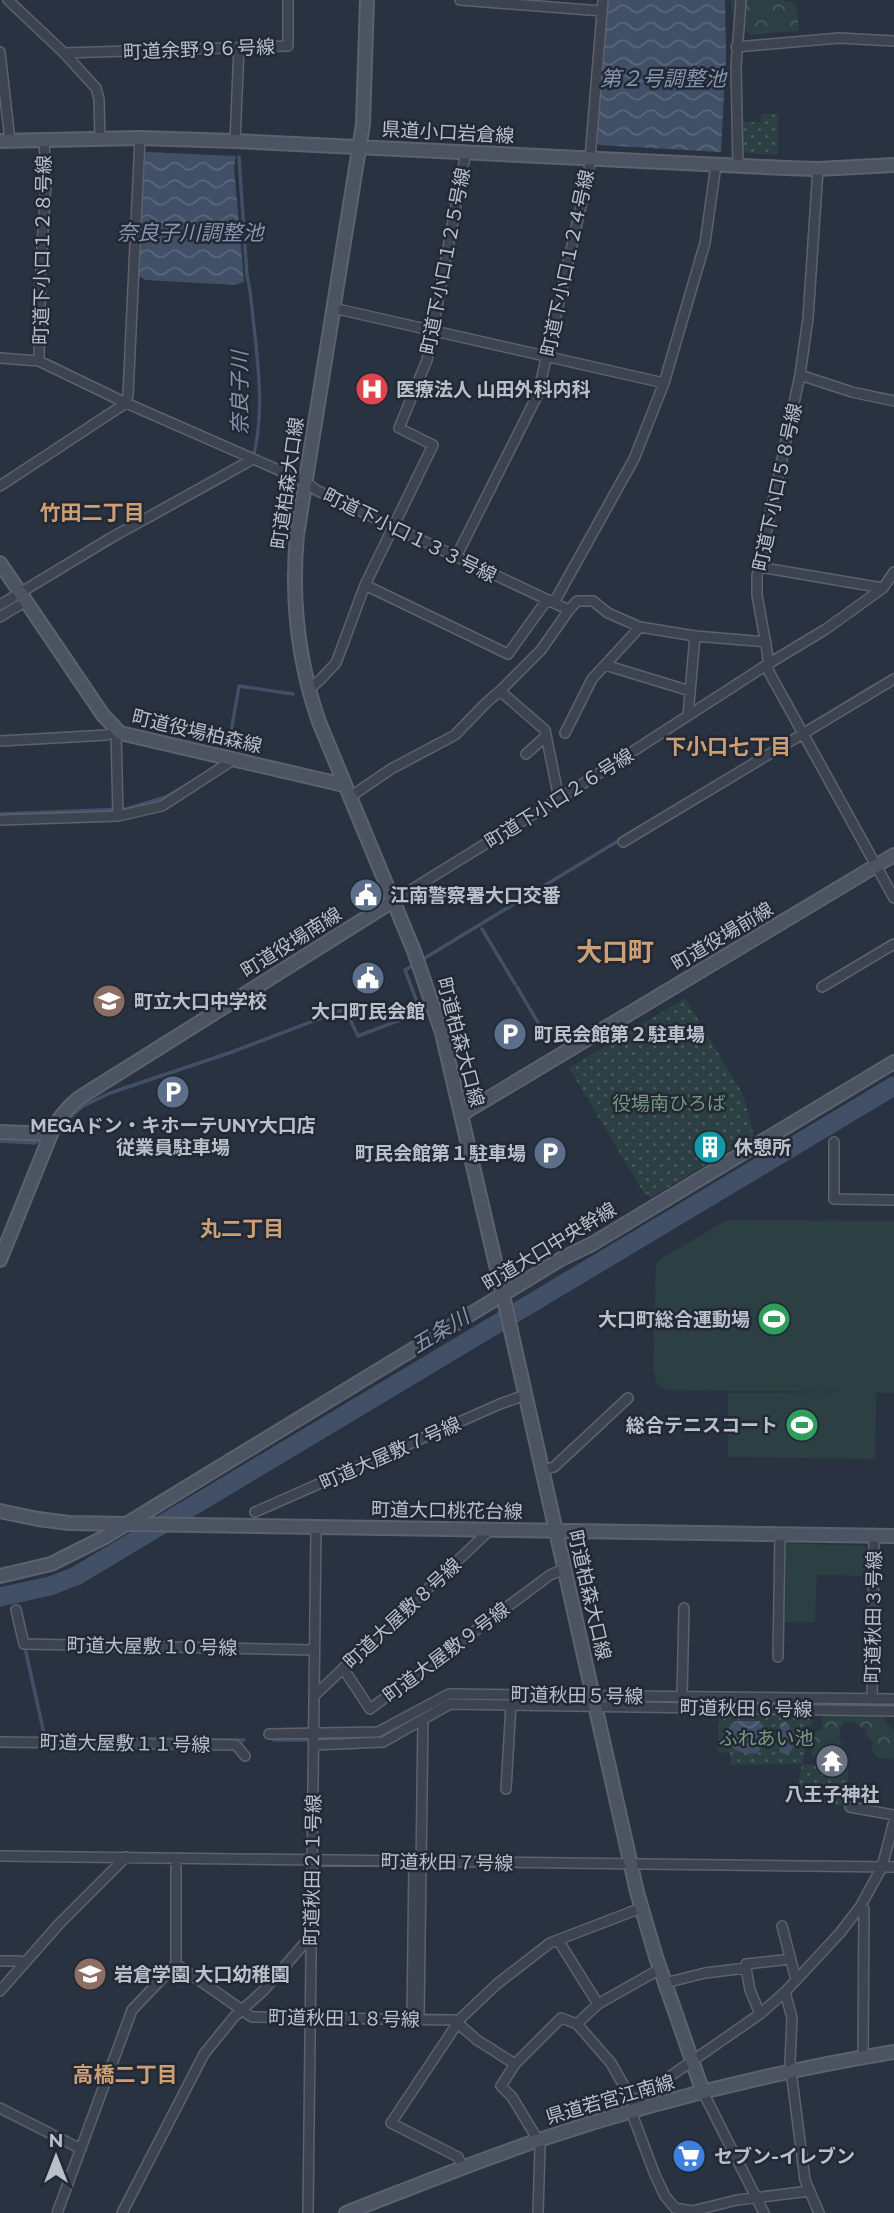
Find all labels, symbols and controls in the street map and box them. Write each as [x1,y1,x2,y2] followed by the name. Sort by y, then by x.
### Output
[123,35,275,63] street label: 町道余野９６号線
[600,66,728,91] water label: 第２号調整池
[381,118,515,146] street label: 県道小口岩倉線
[29,155,55,345] street label: 町道下小口１２８号線
[416,166,474,356] street label: 町道下小口１２５号線
[536,168,598,358] street label: 町道下小口１２４号線
[117,220,265,245] water label: 奈良子川調整池
[227,349,252,435] water label: 奈良子川
[353,370,391,408] hospital icon: 医療法人 山田外科内科
[396,378,591,400] place label: 医療法人 山田外科内科
[748,401,806,573] street label: 町道下小口５８号線
[267,416,307,550] street label: 町道柏森大口線
[320,483,500,587] street label: 町道下小口１３３号線
[40,500,145,525] district label: 竹田二丁目
[130,705,264,757] street label: 町道役場柏森線
[665,734,791,759] district label: 下小口七丁目
[481,743,637,853] street label: 町道下小口２６号線
[347,876,385,914] public building icon: 江南警察署大口交番
[390,884,561,906] place label: 江南警察署大口交番
[667,897,777,975] street label: 町道役場前線
[237,902,345,982] street label: 町道役場南線
[576,937,654,967] district label: 大口町
[349,959,387,997] public building icon: 大口町民会館
[433,975,489,1109] street label: 町道柏森大口線
[90,982,128,1020] school or university icon: 町立大口中学校
[134,990,267,1012] place label: 町立大口中学校
[311,1000,425,1022] place label: 大口町民会館
[491,1015,529,1053] parking icon: 町民会館第２駐車場
[534,1023,705,1045] place label: 町民会館第２駐車場
[154,1073,192,1111] parking icon: MEGAドン・キホーテUNY大口店 従業員駐車場
[612,1092,726,1114] park label: 役場南ひろば
[30,1114,316,1158] place label: MEGAドン・キホーテUNY大口店 従業員駐車場
[691,1128,729,1166] building icon: 休憩所
[531,1134,569,1172] parking icon: 町民会館第１駐車場
[734,1136,791,1158] place label: 休憩所
[355,1142,526,1164] place label: 町民会館第１駐車場
[478,1197,620,1295] street label: 町道大口中央幹線
[200,1216,284,1241] district label: 丸二丁目
[755,1300,793,1338] sports icon: 大口町総合運動場
[407,1303,475,1358] water label: 五条川
[598,1308,750,1330] place label: 大口町総合運動場
[783,1406,821,1444] sports icon: 総合テニスコート
[316,1412,464,1494] street label: 町道大屋敷７号線
[626,1414,778,1436] place label: 総合テニスコート
[371,1498,523,1522] street label: 町道大口桃花台線
[564,1528,616,1662] street label: 町道柏森大口線
[861,1550,885,1684] street label: 町道秋田３号線
[339,1553,465,1673] street label: 町道大屋敷８号線
[379,1597,513,1707] street label: 町道大屋敷９号線
[66,1634,238,1658] street label: 町道大屋敷１０号線
[510,1683,644,1707] street label: 町道秋田５号線
[679,1696,813,1720] street label: 町道秋田６号線
[718,1727,814,1749] park label: ふれあい池
[39,1731,211,1755] street label: 町道大屋敷１１号線
[813,1742,851,1780] temple icon: 八王子神社
[784,1783,880,1805] place label: 八王子神社
[300,1794,324,1946] street label: 町道秋田２１号線
[380,1850,514,1874] street label: 町道秋田７号線
[71,1955,109,1993] school or university icon: 岩倉学園 大口幼稚園
[114,1963,290,1985] place label: 岩倉学園 大口幼稚園
[268,2006,420,2030] street label: 町道秋田１８号線
[73,2062,178,2087] district label: 高橋二丁目
[543,2070,677,2128] street label: 県道若宮江南線
[21,2122,91,2192] north arrow
[49,2129,63,2151] text: N
[670,2137,708,2175] supermarket icon: セブン-イレブン
[714,2145,855,2167] place label: セブン-イレブン

